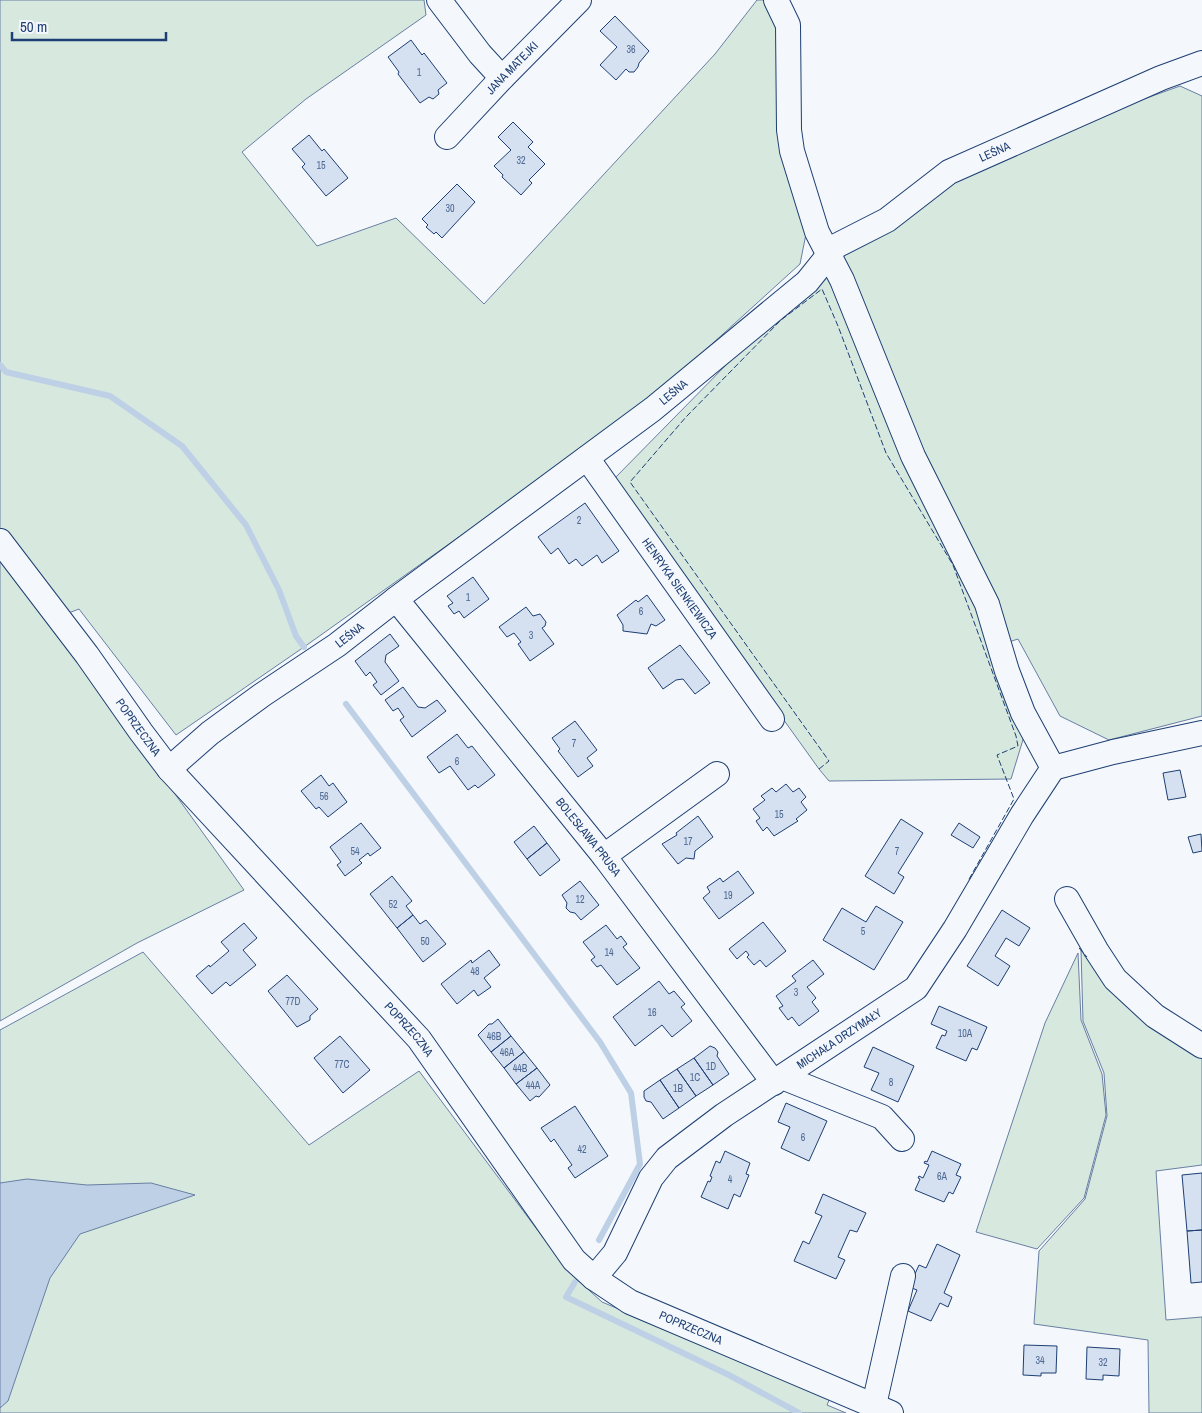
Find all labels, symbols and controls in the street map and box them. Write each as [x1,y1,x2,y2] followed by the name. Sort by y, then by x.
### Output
[12,10,166,42] scale bar
[20,16,47,37] text: 50 m
[483,38,542,98] street label: JANA MATEJKI
[626,43,636,56] house number: 36
[417,66,422,79] house number: 1
[977,138,1013,166] street label: LEŚNA
[516,154,526,167] house number: 32
[316,159,326,172] house number: 15
[445,202,455,215] house number: 30
[656,375,691,409] street label: LEŚNA
[577,514,582,527] house number: 2
[638,535,721,643] street label: HENRYKA SIENKIEWICZA
[466,591,471,604] house number: 1
[639,605,644,618] house number: 6
[332,619,368,651] street label: LEŚNA
[529,629,534,642] house number: 3
[112,695,165,760] street label: POPRZECZNA
[572,737,577,750] house number: 7
[455,755,460,768] house number: 6
[319,790,329,803] house number: 56
[552,794,625,880] street label: BOLESŁAWA PRUSA
[774,808,784,821] house number: 15
[683,835,693,848] house number: 17
[350,845,360,858] house number: 54
[895,845,900,858] house number: 7
[723,889,733,902] house number: 19
[575,893,585,906] house number: 12
[388,898,398,911] house number: 52
[861,925,866,938] house number: 5
[420,935,430,948] house number: 50
[604,946,614,959] house number: 14
[470,965,480,978] house number: 48
[794,986,799,999] house number: 3
[285,995,301,1008] house number: 77D
[381,999,437,1060] street label: POPRZECZNA
[794,1005,885,1073] street label: MICHAŁA DRZYMAŁY
[647,1006,657,1019] house number: 16
[958,1027,973,1040] house number: 10A
[487,1030,502,1043] house number: 46B
[500,1046,515,1059] house number: 46A
[334,1058,350,1071] house number: 77C
[706,1060,716,1073] house number: 1D
[513,1062,528,1075] house number: 44B
[690,1071,700,1084] house number: 1C
[889,1076,894,1089] house number: 8
[526,1079,541,1092] house number: 44A
[673,1082,684,1095] house number: 1B
[801,1131,806,1144] house number: 6
[577,1143,587,1156] house number: 42
[937,1170,948,1183] house number: 6A
[728,1173,733,1186] house number: 4
[657,1307,725,1349] street label: POPRZECZNA
[1035,1354,1045,1367] house number: 34
[1098,1356,1108,1369] house number: 32

